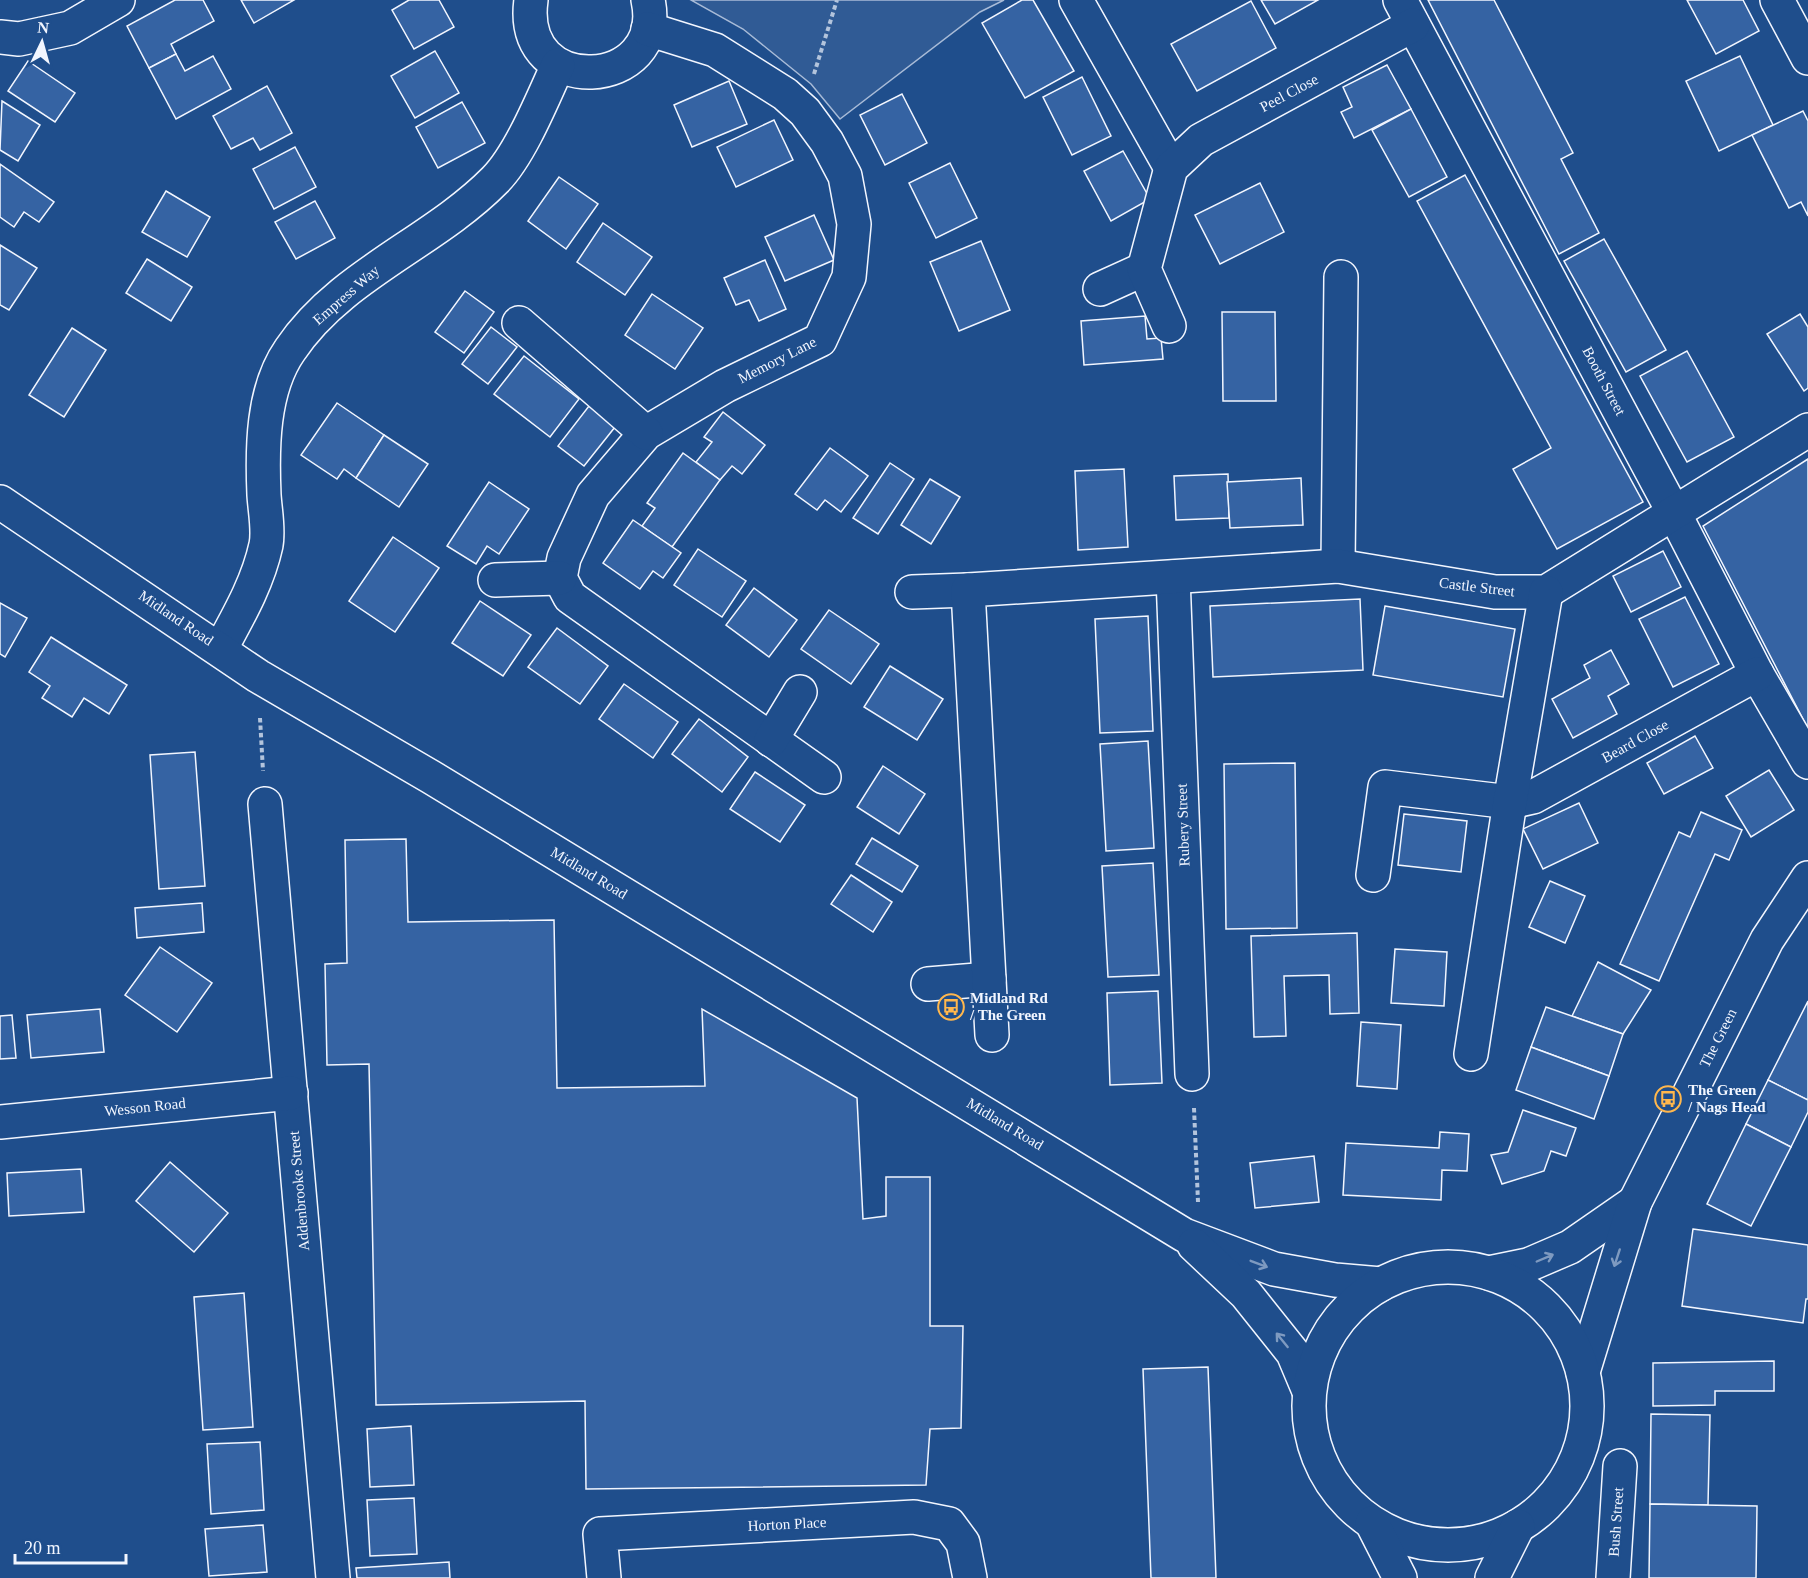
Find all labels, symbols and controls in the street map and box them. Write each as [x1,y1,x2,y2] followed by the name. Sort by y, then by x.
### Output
[12,12,72,72] north arrow
[37,19,50,37] text: N
[1257,71,1321,115] street label: Peel Close
[310,262,383,328] street label: Empress Way
[735,333,819,387] street label: Memory Lane
[1579,344,1629,419] street label: Booth Street
[1438,574,1517,600] street label: Castle Street
[136,587,217,649] street label: Midland Road
[1599,716,1671,766] street label: Beard Close
[1174,782,1192,867] street label: Rubery Street
[548,844,631,902] street label: Midland Road
[969,990,1049,1023] place label: Midland Rd / The Green
[936,992,966,1022] bus stop icon: Midland Rd / The Green
[1696,1006,1740,1070] street label: The Green
[1687,1082,1766,1115] place label: The Green / Nags Head
[1653,1084,1683,1114] bus stop icon: The Green / Nags Head
[104,1095,187,1119] street label: Wesson Road
[964,1095,1047,1153] street label: Midland Road
[286,1130,312,1252] street label: Addenbrooke Street
[1611,1248,1622,1267] one-way arrow
[1536,1251,1554,1262] one-way arrow
[1249,1259,1267,1270] one-way arrow
[1276,1332,1289,1348] one-way arrow
[1606,1486,1626,1557] street label: Bush Street
[747,1514,827,1534] street label: Horton Place
[15,1527,126,1565] scale bar
[24,1538,61,1558] text: 20 m

